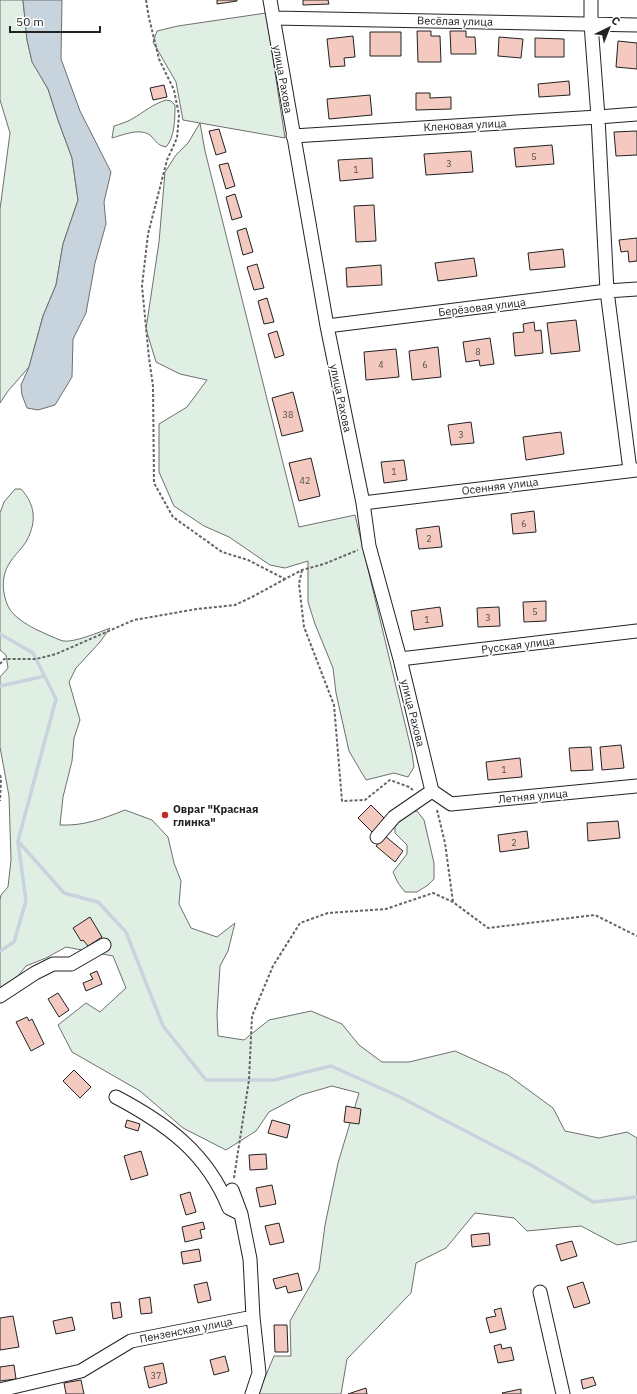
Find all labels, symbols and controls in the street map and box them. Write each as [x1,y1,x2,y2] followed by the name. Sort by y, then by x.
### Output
[10,8,100,34] scale bar
[589,8,629,48] north arrow
[417,13,493,29] street label: Весёлая улица
[608,13,623,28] text: С
[16,14,44,29] text: 50 m
[270,44,296,114] street label: улица Рахова
[423,116,507,134] street label: Кленовая улица
[531,151,537,162] house number: 5
[446,158,452,169] house number: 3
[353,164,359,175] house number: 1
[437,295,527,319] street label: Берёзовая улица
[475,346,481,357] house number: 8
[378,359,384,370] house number: 4
[422,359,428,370] house number: 6
[327,363,355,433] street label: улица Рахова
[283,409,293,420] house number: 38
[458,429,464,440] house number: 3
[391,466,397,477] house number: 1
[461,474,539,498] street label: Осенняя улица
[300,475,310,486] house number: 42
[521,518,527,529] house number: 6
[426,533,432,544] house number: 2
[532,606,538,617] house number: 5
[485,612,491,623] house number: 3
[424,614,430,625] house number: 1
[480,634,556,656] street label: Русская улица
[398,678,428,748] street label: улица Рахова
[501,764,507,775] house number: 1
[498,786,569,806] street label: Летняя улица
[173,802,258,829] place label: Овраг "Красная глинка"
[160,810,170,820] marker: Овраг "Красная глинка"
[511,837,517,848] house number: 2
[138,1314,234,1346] street label: Пензенская улица
[151,1370,161,1381] house number: 37

